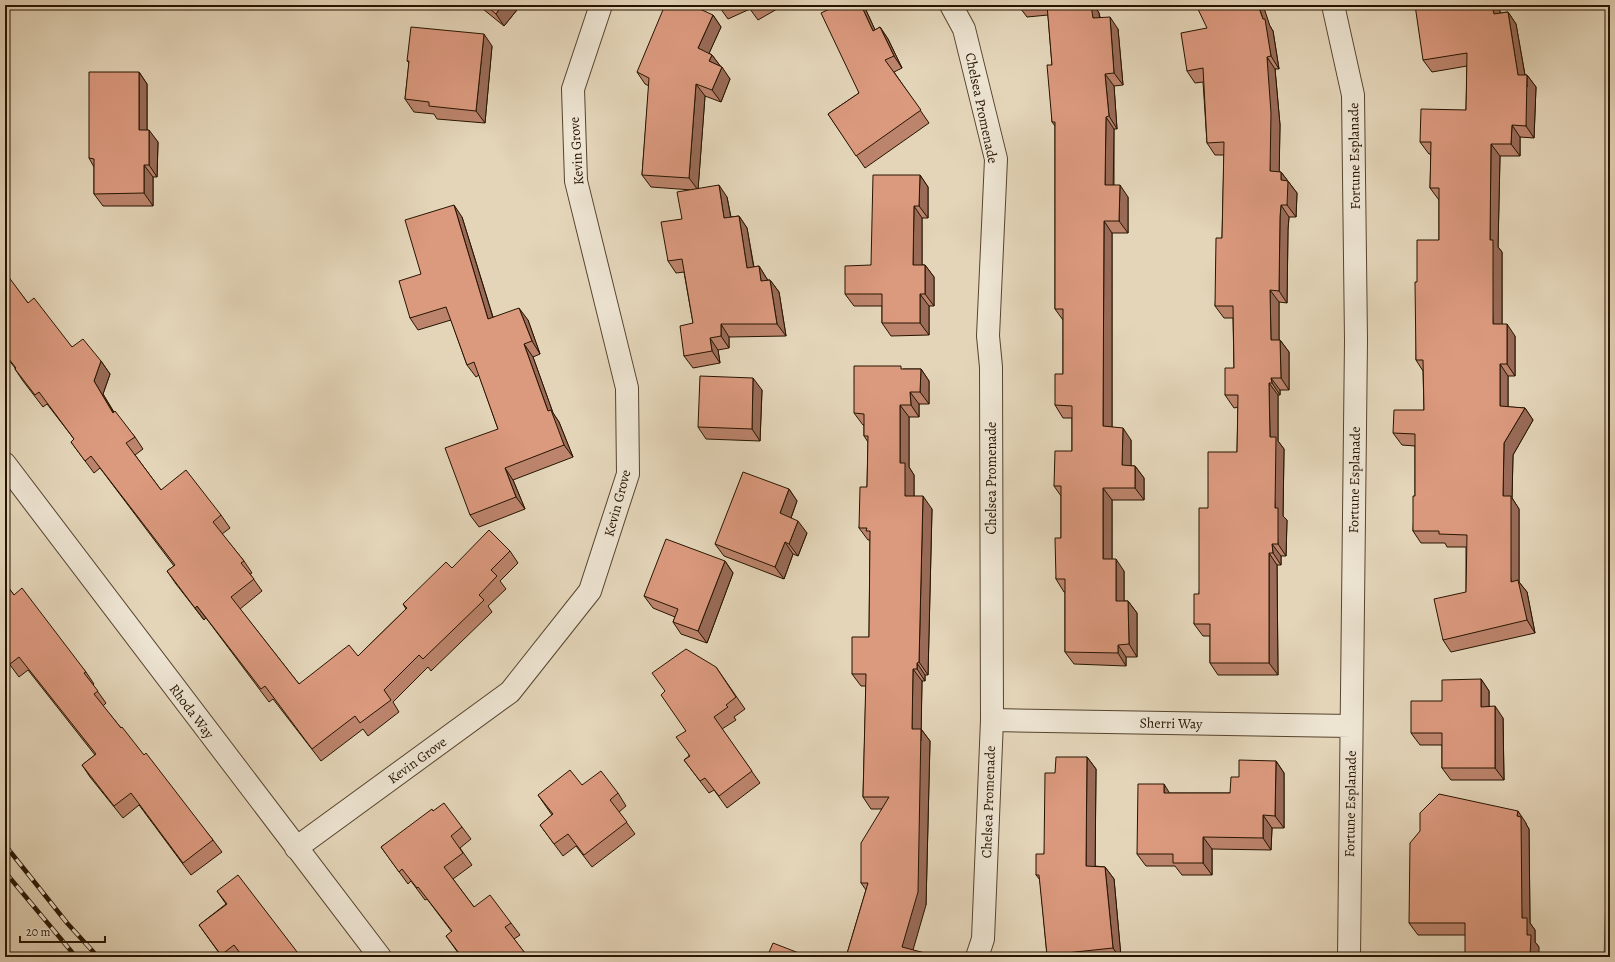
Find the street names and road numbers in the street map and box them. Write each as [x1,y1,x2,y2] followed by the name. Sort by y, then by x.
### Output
[960,51,1003,165] street label: Chelsea Promenade
[1344,102,1365,210] street label: Fortune Esplanade
[565,116,588,186] street label: Kevin Grove
[982,422,1001,534] street label: Chelsea Promenade
[1344,426,1365,534] street label: Fortune Esplanade
[599,468,636,539] street label: Kevin Grove
[165,680,219,743] street label: Rhoda Way
[1139,713,1203,734] street label: Sherri Way
[384,733,451,788] street label: Kevin Grove
[977,745,1000,859] street label: Chelsea Promenade
[1340,750,1361,858] street label: Fortune Esplanade

